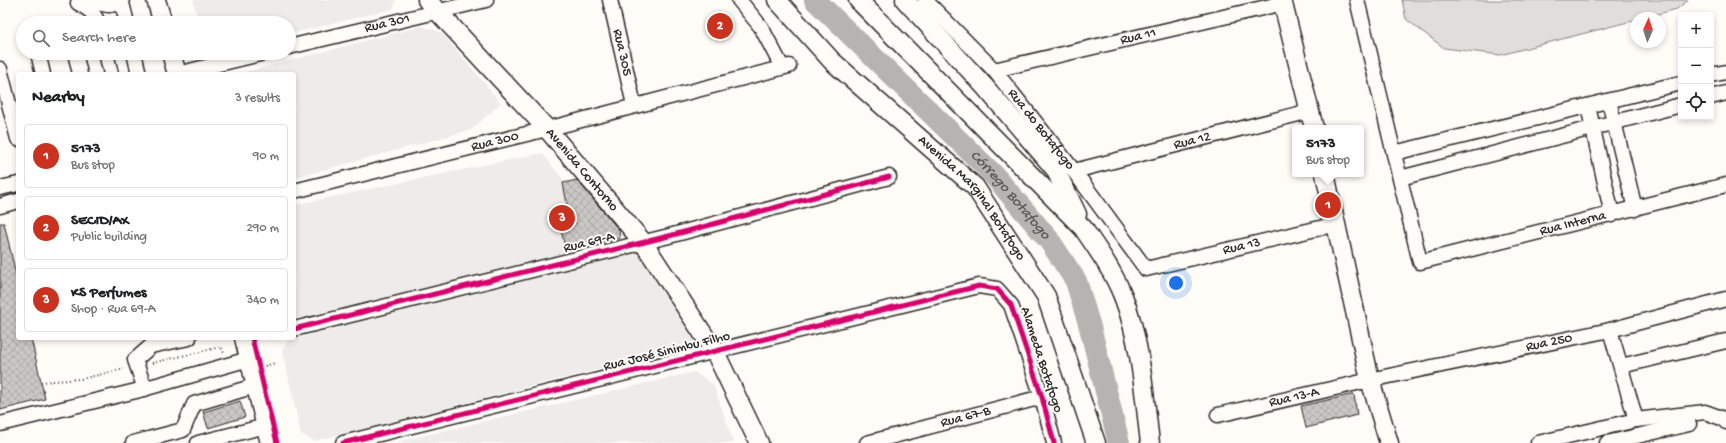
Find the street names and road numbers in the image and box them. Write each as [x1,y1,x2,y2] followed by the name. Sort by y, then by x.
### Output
[363,10,412,37] street label: Rua 301
[1119,24,1158,49] street label: Rua 11
[608,28,636,78] street label: Rua 305
[1004,85,1078,173] street label: Rua do Botafogo
[542,125,622,215] street label: Avenida Contorno
[470,128,521,156] street label: Rua 300
[1172,128,1213,154] street label: Rua 12
[914,132,1029,264] street label: Avenida Marginal Botafogo
[1538,207,1609,240] street label: Rua Interna
[562,228,617,258] street label: Rua 69-A
[1221,234,1262,259] street label: Rua 13
[1016,305,1066,415] street label: Alameda Botafogo
[602,328,732,376] street label: Rua José Sinimbu Filho
[1524,330,1574,356] street label: Rua 250
[1267,383,1321,411] street label: Rua 13-A
[939,402,993,432] street label: Rua 67-B

